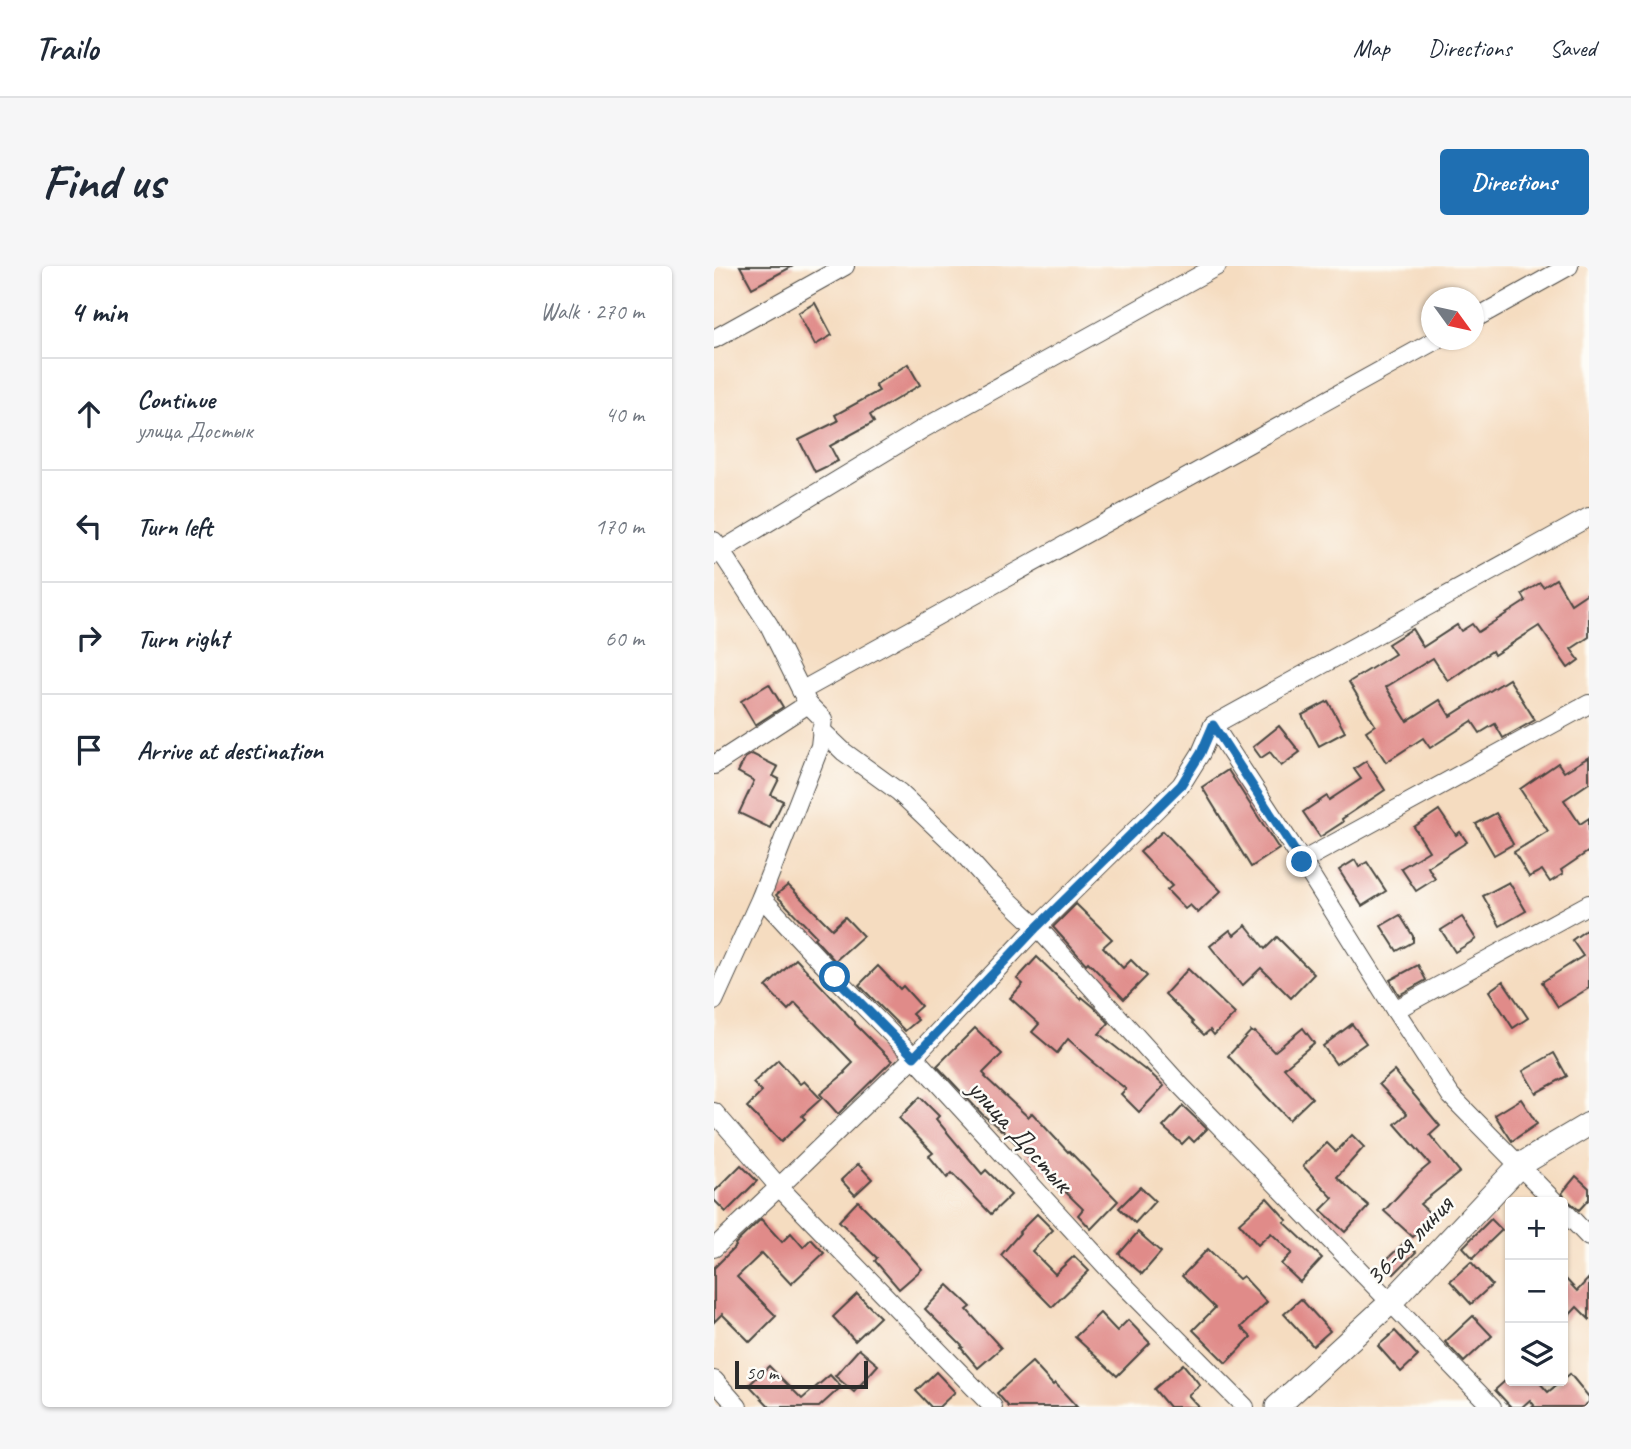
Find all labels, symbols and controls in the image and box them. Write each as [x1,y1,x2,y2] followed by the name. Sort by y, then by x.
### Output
[35,27,98,69] text: Trailo
[1353,33,1390,63] text: Map
[1428,33,1511,63] text: Directions
[1549,33,1596,63] text: Saved
[1440,149,1589,215] button: Directions
[42,151,164,213] text: Find us
[1421,287,1484,350] north arrow
[70,293,127,331] text: 4 min
[540,297,644,326] text: Walk · 270 m
[137,383,215,416] text: Continue
[70,395,108,433] icon: ahead
[605,400,644,429] text: 40 m
[137,416,252,445] text: улица Достык
[70,507,108,545] icon: left
[137,510,212,543] text: Turn left
[595,512,644,541] text: 170 m
[70,619,108,657] icon: right
[137,622,228,655] text: Turn right
[605,624,644,653] text: 60 m
[70,731,108,769] icon: arrive
[137,734,323,767] text: Arrive at destination
[1286,846,1317,877] route end
[819,961,850,992] route start
[959,1070,1082,1201] street label: улица Достык
[1357,1186,1462,1293] street label: 36-ая линия
[1505,1197,1568,1386] map controls
[1505,1197,1568,1260] button: +
[1505,1260,1568,1323] button: −
[1505,1323,1568,1386] button: layers
[735,1358,868,1390] scale bar
[746,1361,778,1385] text: 50 m

